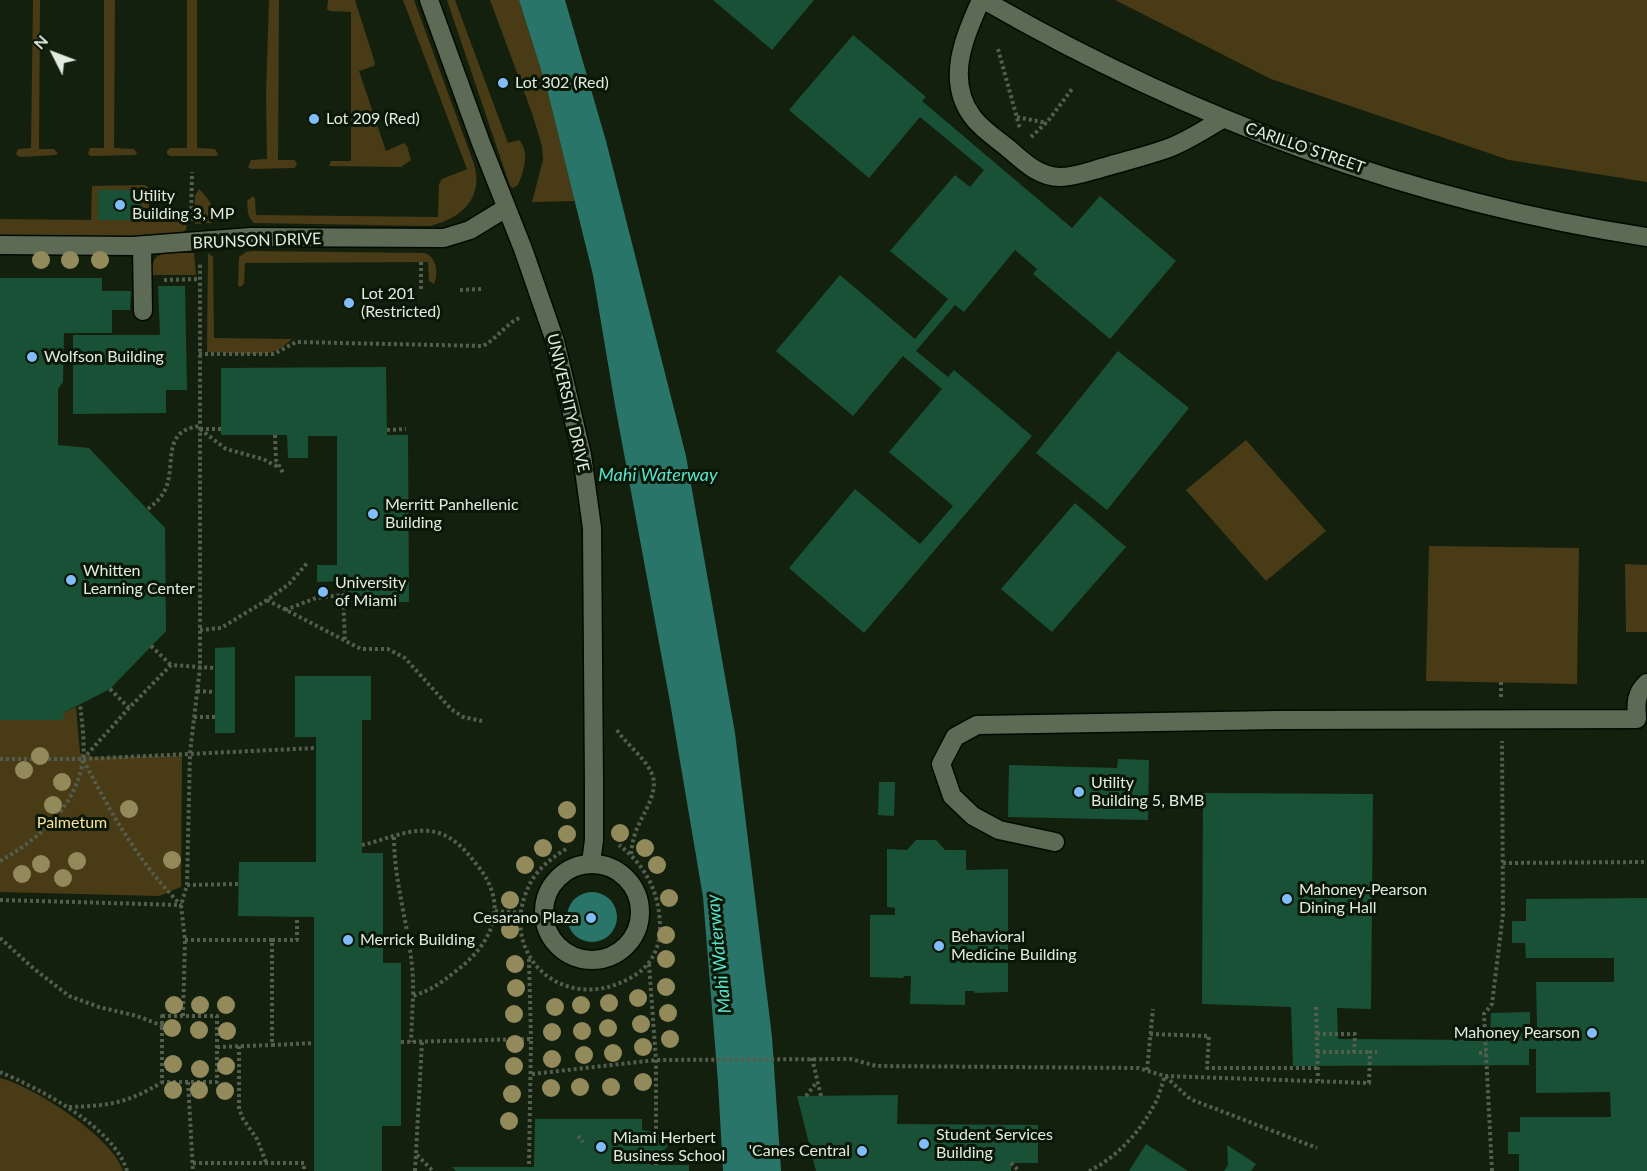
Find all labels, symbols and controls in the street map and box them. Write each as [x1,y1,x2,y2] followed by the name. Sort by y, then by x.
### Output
[24,24,84,84] north arrow
[29,31,51,53] text: N
[515,73,609,93] place label: Lot 302 (Red)
[496,76,510,90] marker: Lot 302 (Red)
[326,109,420,129] place label: Lot 209 (Red)
[307,112,321,126] marker: Lot 209 (Red)
[1243,119,1367,177] street label: CARILLO STREET
[132,186,234,224] place label: Utility Building 3, MP
[113,198,127,212] marker: Utility Building 3, MP
[192,229,322,253] street label: BRUNSON DRIVE
[361,284,441,322] place label: Lot 201 (Restricted)
[342,296,356,310] marker: Lot 201 (Restricted)
[543,332,593,474] street label: UNIVERSITY DRIVE
[44,347,164,367] place label: Wolfson Building
[25,350,39,364] marker: Wolfson Building
[598,464,718,486] water label: Mahi Waterway
[385,495,519,533] place label: Merritt Panhellenic Building
[366,507,380,521] marker: Merritt Panhellenic Building
[83,561,195,599] place label: Whitten Learning Center
[64,573,78,587] marker: Whitten Learning Center
[335,573,406,611] place label: University of Miami
[316,585,330,599] marker: University of Miami
[1091,773,1204,811] place label: Utility Building 5, BMB
[1072,785,1086,799] marker: Utility Building 5, BMB
[37,813,107,833] park label: Palmetum
[1299,880,1427,918] place label: Mahoney-Pearson Dining Hall
[1280,892,1294,906] marker: Mahoney-Pearson Dining Hall
[702,894,736,1014] water label: Mahi Waterway
[473,908,579,928] place label: Cesarano Plaza
[584,911,598,925] marker: Cesarano Plaza
[951,927,1077,965] place label: Behavioral Medicine Building
[360,930,475,950] place label: Merrick Building
[341,933,355,947] marker: Merrick Building
[932,939,946,953] marker: Behavioral Medicine Building
[1454,1023,1580,1043] place label: Mahoney Pearson
[1585,1026,1599,1040] marker: Mahoney Pearson
[936,1125,1053,1163] place label: Student Services Building
[613,1128,725,1166] place label: Miami Herbert Business School
[917,1137,931,1151] marker: Student Services Building
[594,1140,608,1154] marker: Miami Herbert Business School
[749,1141,850,1161] place label: 'Canes Central
[855,1144,869,1158] marker: 'Canes Central

